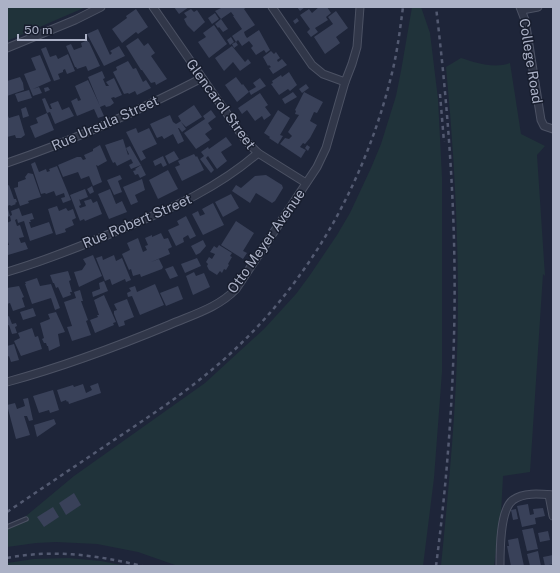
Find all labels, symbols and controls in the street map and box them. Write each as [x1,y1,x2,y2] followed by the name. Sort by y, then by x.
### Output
[18,16,86,42] scale bar
[516,17,546,105] street label: College Road
[24,23,52,37] text: 50 m
[183,56,259,152] street label: Glencarol Street
[49,92,161,154] street label: Rue Ursula Street
[224,186,308,296] street label: Otto Meyer Avenue
[80,191,194,251] street label: Rue Robert Street

